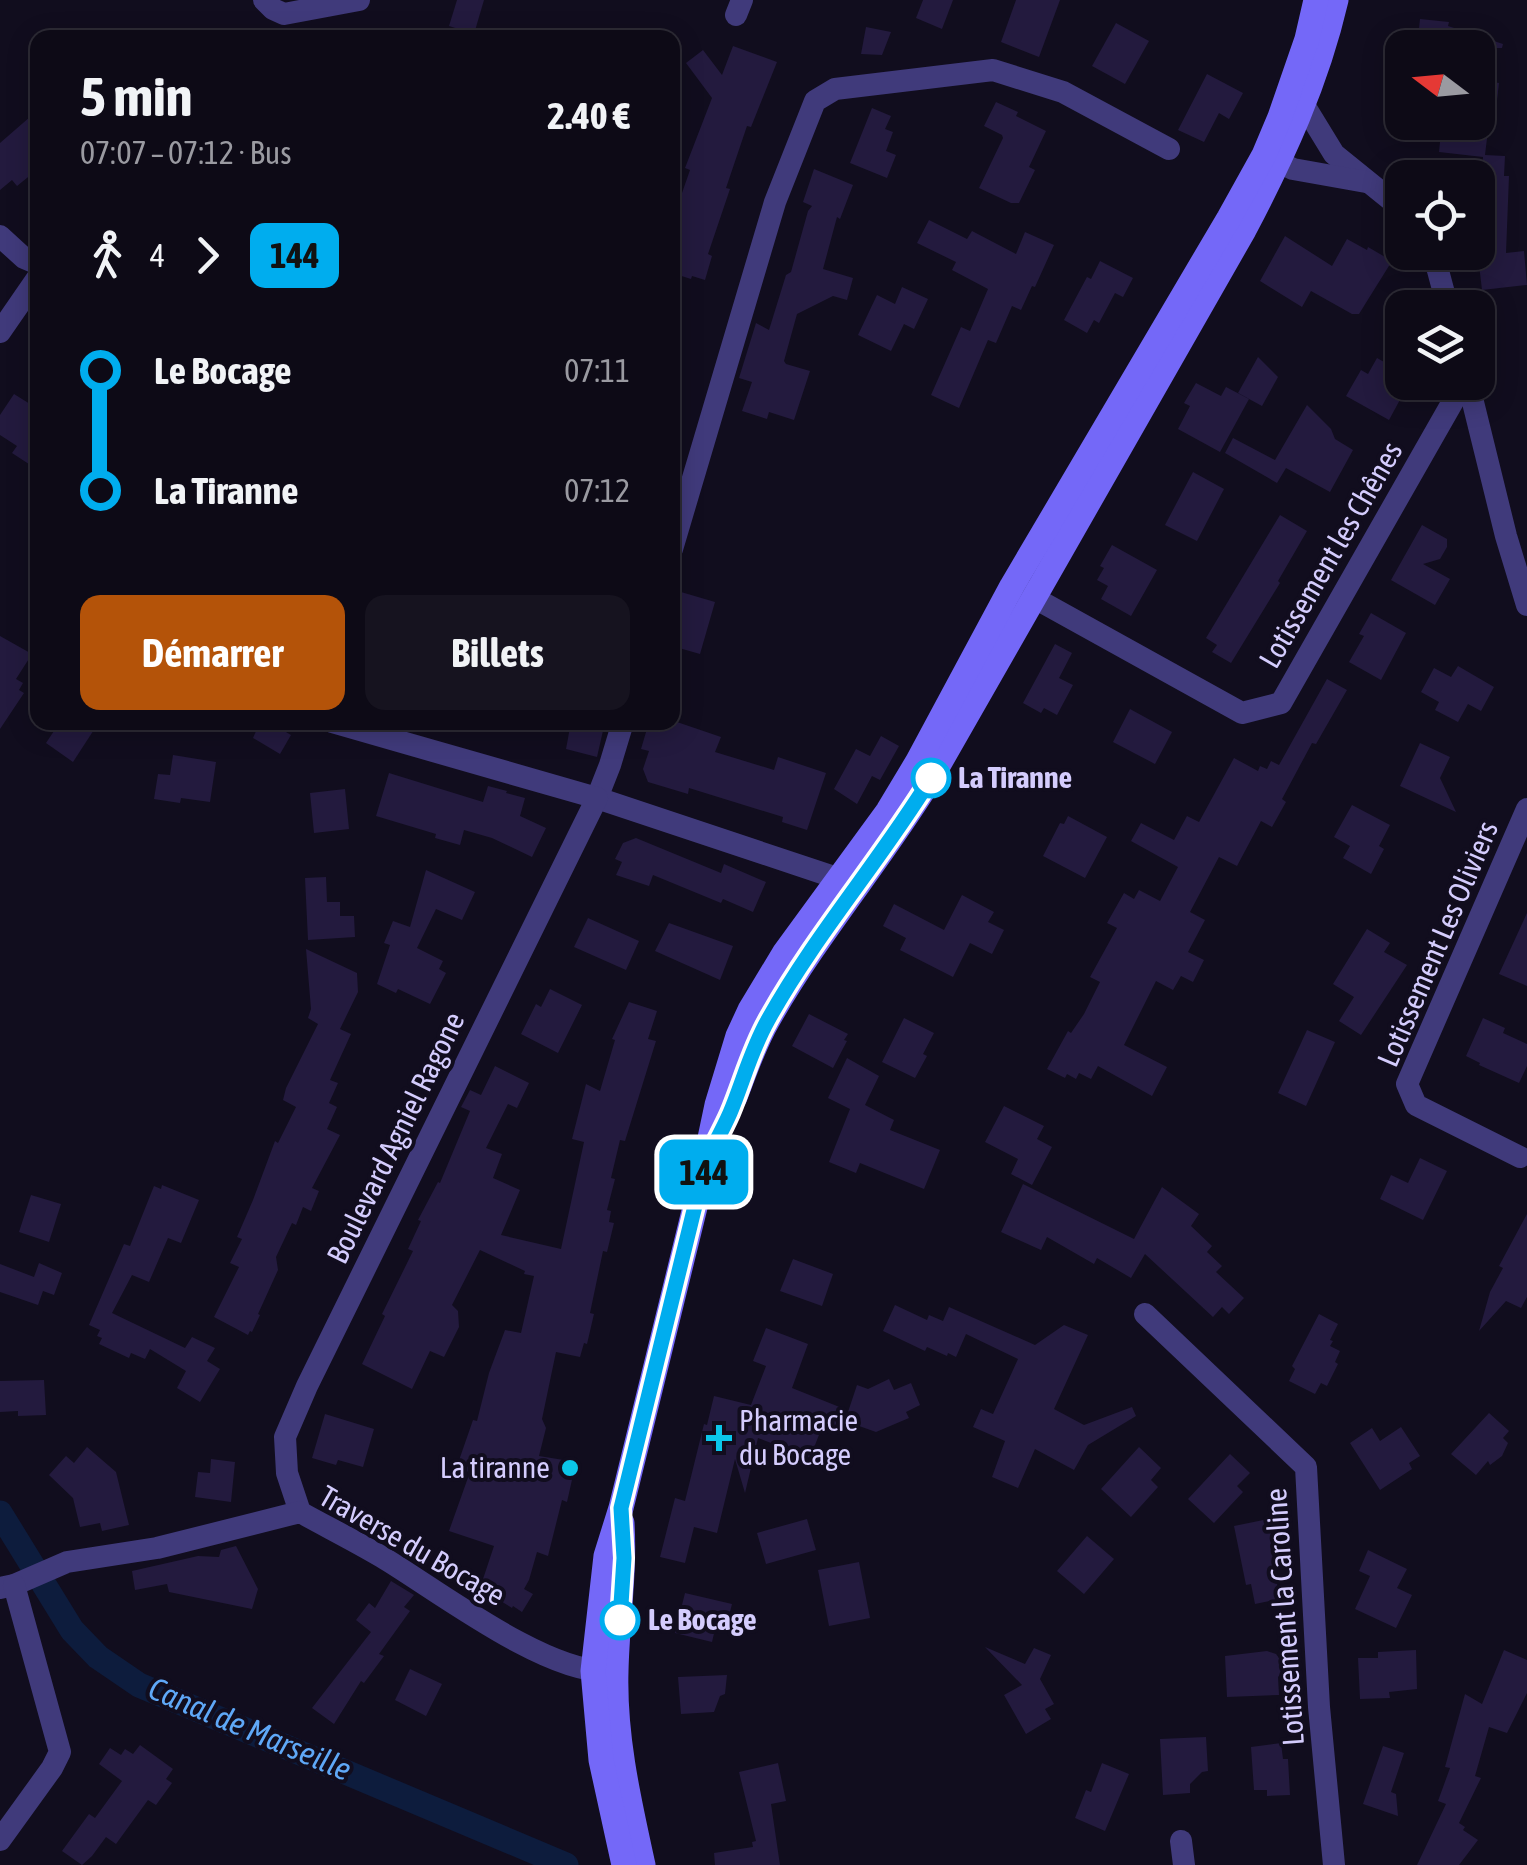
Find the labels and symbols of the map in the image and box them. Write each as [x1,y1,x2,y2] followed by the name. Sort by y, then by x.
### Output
[1385,30,1495,140] north arrow
[1252,436,1409,673] street label: Lotissement les Chênes
[912,759,950,797] marker: La Tiranne
[958,760,1072,794] place label: La Tiranne
[1370,816,1504,1071] street label: Lotissement Les Oliviers
[319,1006,471,1269] street label: Boulevard Agniel Ragone
[646,1140,762,1204] line badge: 144
[739,1403,858,1471] place label: Pharmacie du Bocage
[708,1427,730,1449] marker: Pharmacie du Bocage
[440,1450,550,1484] place label: La tiranne
[559,1457,581,1479] marker: La tiranne
[314,1478,511,1612] street label: Traverse du Bocage
[1258,1487,1310,1747] street label: Lotissement la Caroline
[601,1601,639,1639] marker: Le Bocage
[648,1602,757,1636] place label: Le Bocage
[143,1669,357,1788] water label: Canal de Marseille

